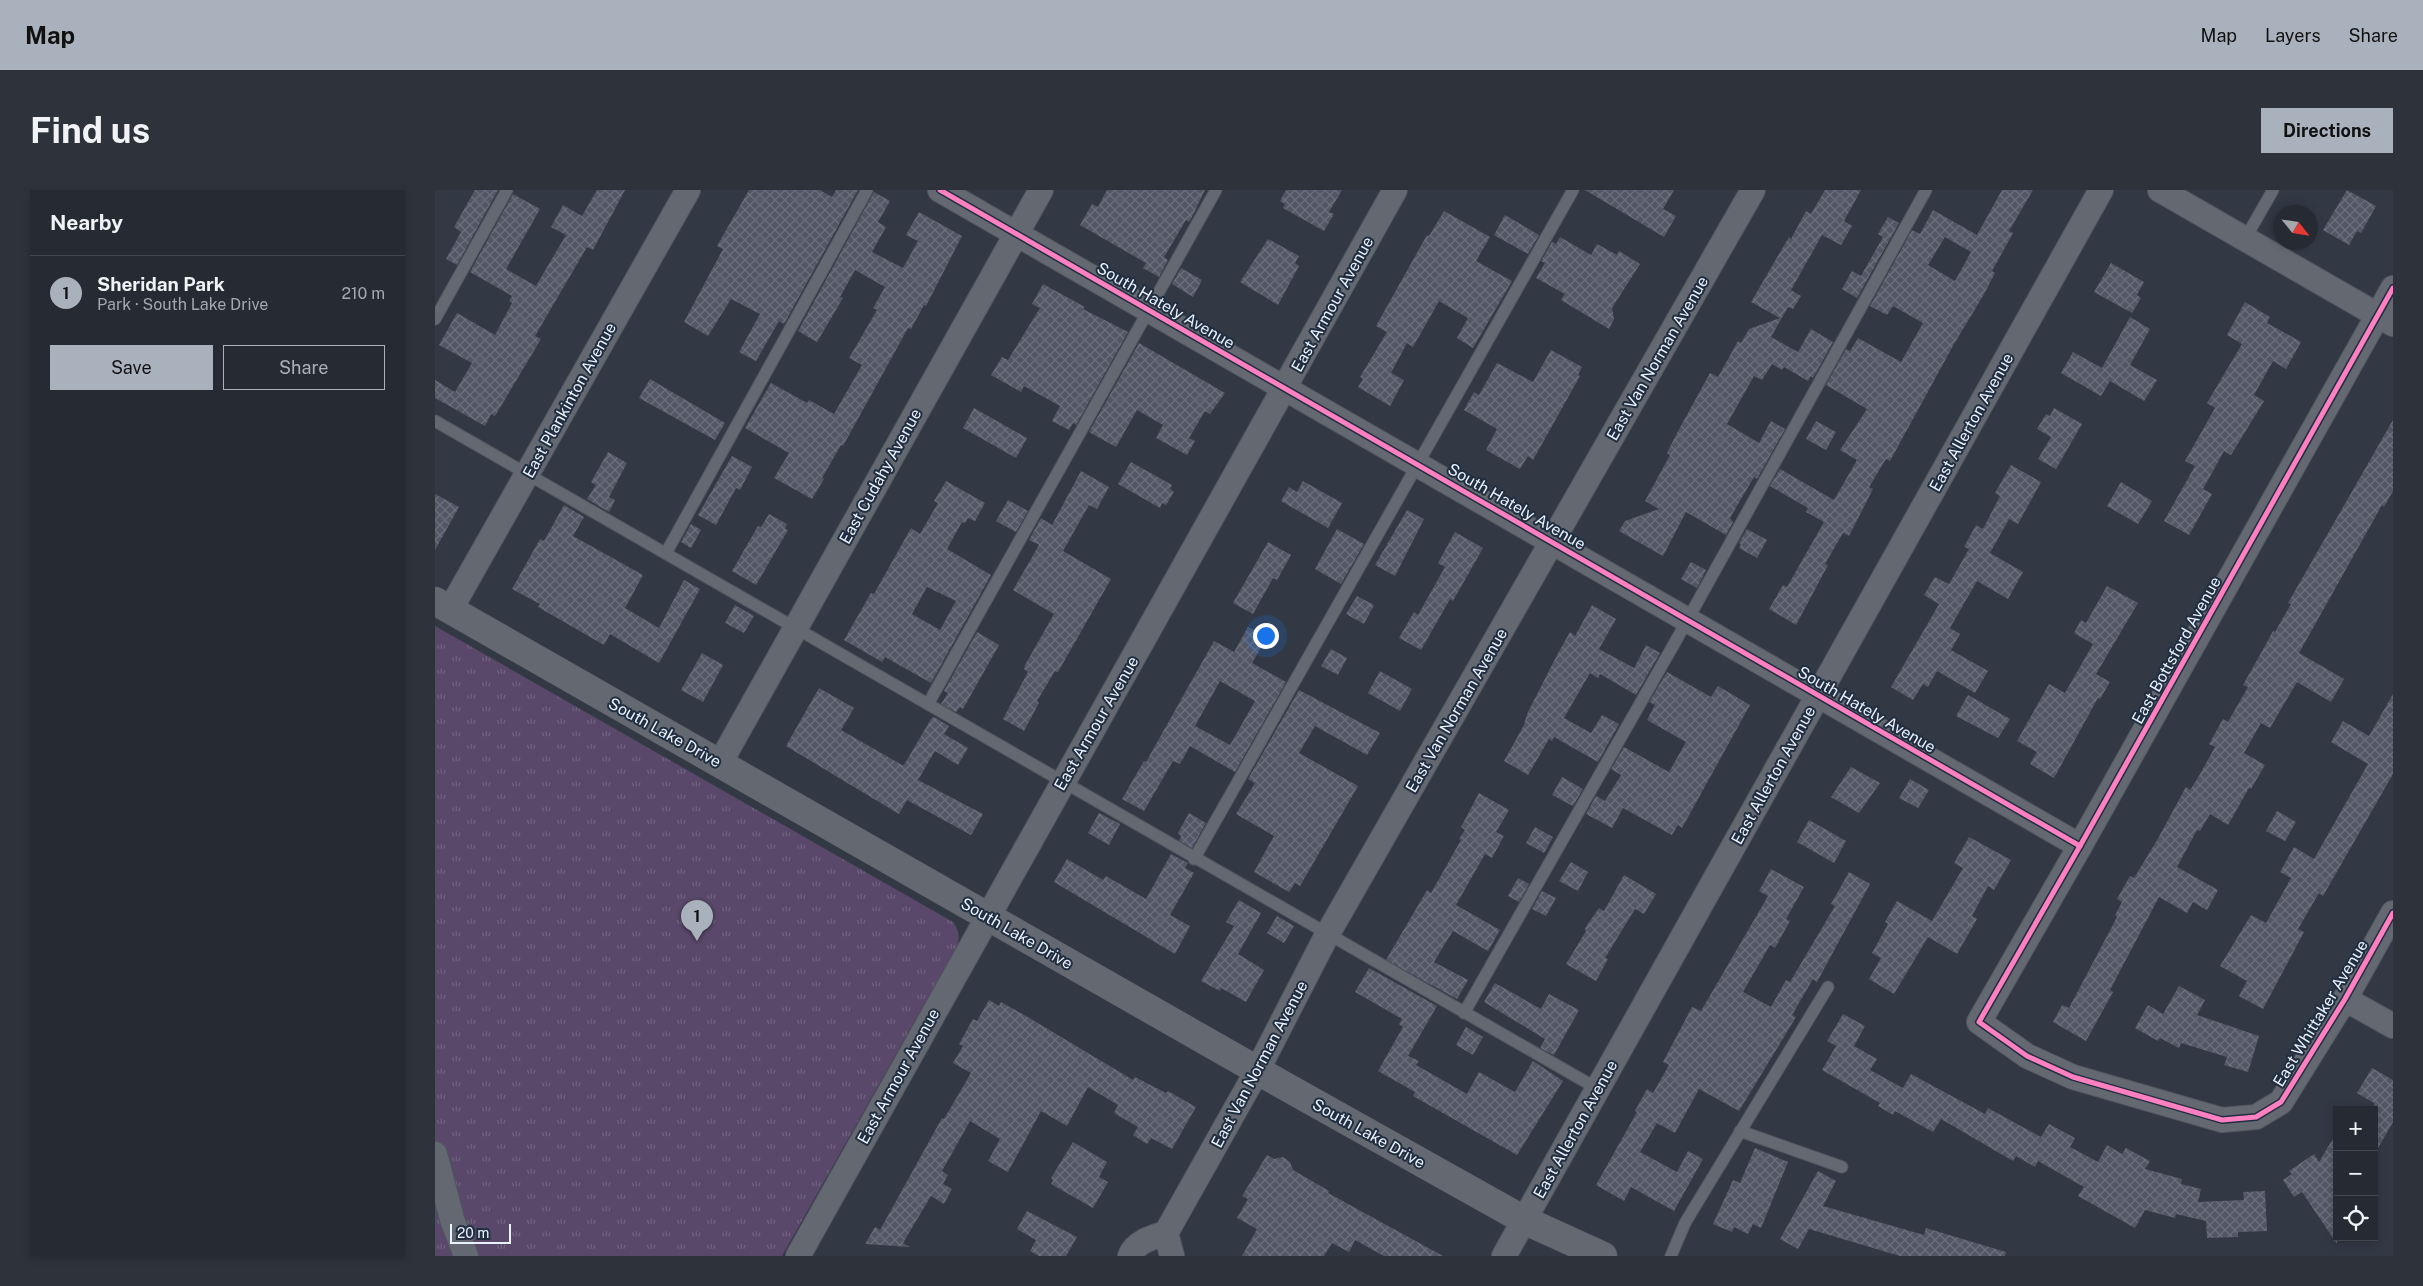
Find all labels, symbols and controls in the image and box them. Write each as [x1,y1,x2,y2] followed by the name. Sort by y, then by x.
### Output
[25,21,75,49] text: Map
[2201,25,2237,46] text: Map
[2265,25,2321,46] text: Layers
[2349,25,2398,46] text: Share
[2261,108,2393,153] button: Directions
[30,110,150,151] text: Find us
[2273,205,2318,250] north arrow
[50,210,123,235] text: Nearby
[1287,233,1377,375] street label: East Armour Avenue
[1093,258,1238,353] street label: South Hately Avenue
[97,273,225,295] text: Sheridan Park
[1603,273,1712,444] street label: East Van Norman Avenue
[63,284,69,303] text: 1
[341,284,385,303] text: 210 m
[97,295,268,314] text: Park · South Lake Drive
[519,319,620,481] street label: East Plankinton Avenue
[50,345,213,390] button: Save
[223,345,385,390] button: Share
[1925,350,2017,495] street label: East Allerton Avenue
[835,405,926,547] street label: East Cudahy Avenue
[1444,459,1589,554] street label: South Hately Avenue
[2128,573,2225,727] street label: East Bottsford Avenue
[1253,623,1279,649] your location
[1402,625,1511,796] street label: East Van Norman Avenue
[1050,653,1143,794] street label: East Armour Avenue
[1794,662,1939,757] street label: South Hately Avenue
[605,694,724,771] street label: South Lake Drive
[1727,703,1819,848] street label: East Allerton Avenue
[957,894,1076,973] street label: South Lake Drive
[681,900,713,941] pin: 1
[2269,936,2372,1090] street label: East Whittaker Avenue
[1207,978,1312,1151] street label: East Van Norman Avenue
[853,1005,943,1147] street label: East Armour Avenue
[1529,1057,1621,1202] street label: East Allerton Avenue
[1309,1095,1428,1172] street label: South Lake Drive
[2333,1106,2378,1241] map controls
[2333,1106,2378,1151] button: +
[2333,1151,2378,1196] button: −
[2333,1196,2378,1241] button: locate
[450,1221,511,1244] scale bar
[457,1225,489,1241] text: 20 m

